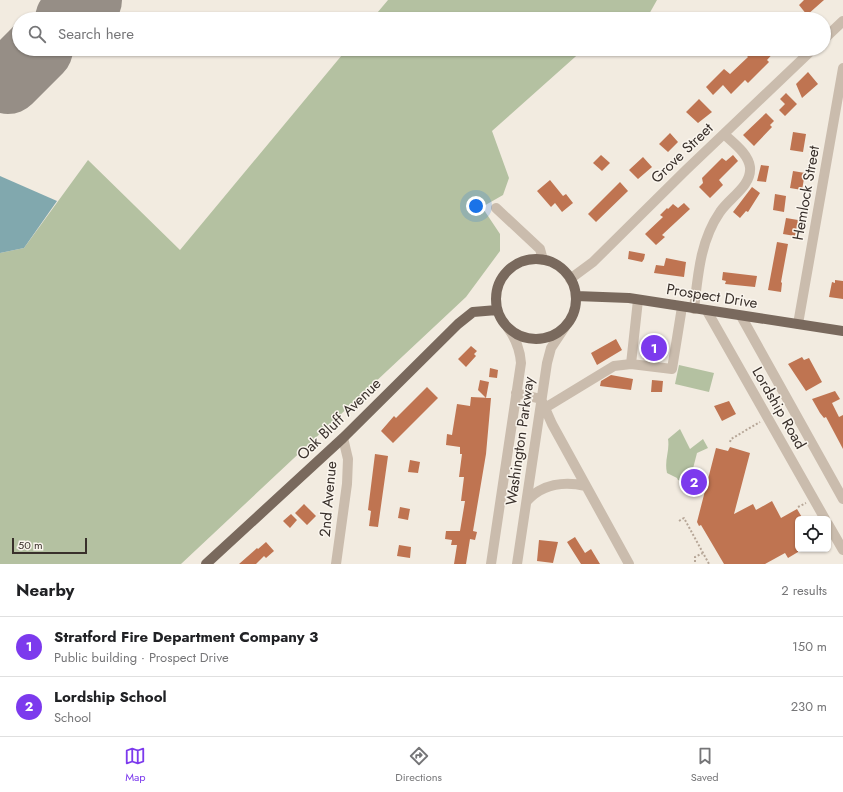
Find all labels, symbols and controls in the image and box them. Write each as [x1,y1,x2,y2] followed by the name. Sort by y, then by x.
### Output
[12,12,831,56] search box
[26,23,48,45] icon: search
[58,23,134,45] text: Search here
[646,117,718,188] street label: Grove Street
[787,144,825,242] street label: Hemlock Street
[466,196,486,216] your location
[665,278,759,314] street label: Prospect Drive
[641,333,667,363] pin: 1
[747,363,811,453] street label: Lordship Road
[292,373,386,465] street label: Oak Bluff Avenue
[500,375,540,507] street label: Washington Parkway
[314,460,342,538] street label: 2nd Avenue
[681,467,707,497] pin: 2
[795,516,831,552] map controls
[795,516,831,552] button: locate
[12,536,87,555] scale bar
[18,537,43,553] text: 50 m
[16,578,74,602] text: Nearby
[781,581,827,600] text: 2 results
[54,626,318,648] text: Stratford Fire Department Company 3
[26,637,32,656] text: 1
[792,637,827,656] text: 150 m
[54,648,229,667] text: Public building · Prospect Drive
[54,686,167,708] text: Lordship School
[25,697,33,716] text: 2
[791,697,827,716] text: 230 m
[54,708,91,727] text: School
[124,745,146,785] tab: Map
[395,745,442,785] tab: Directions
[691,745,719,785] tab: Saved

